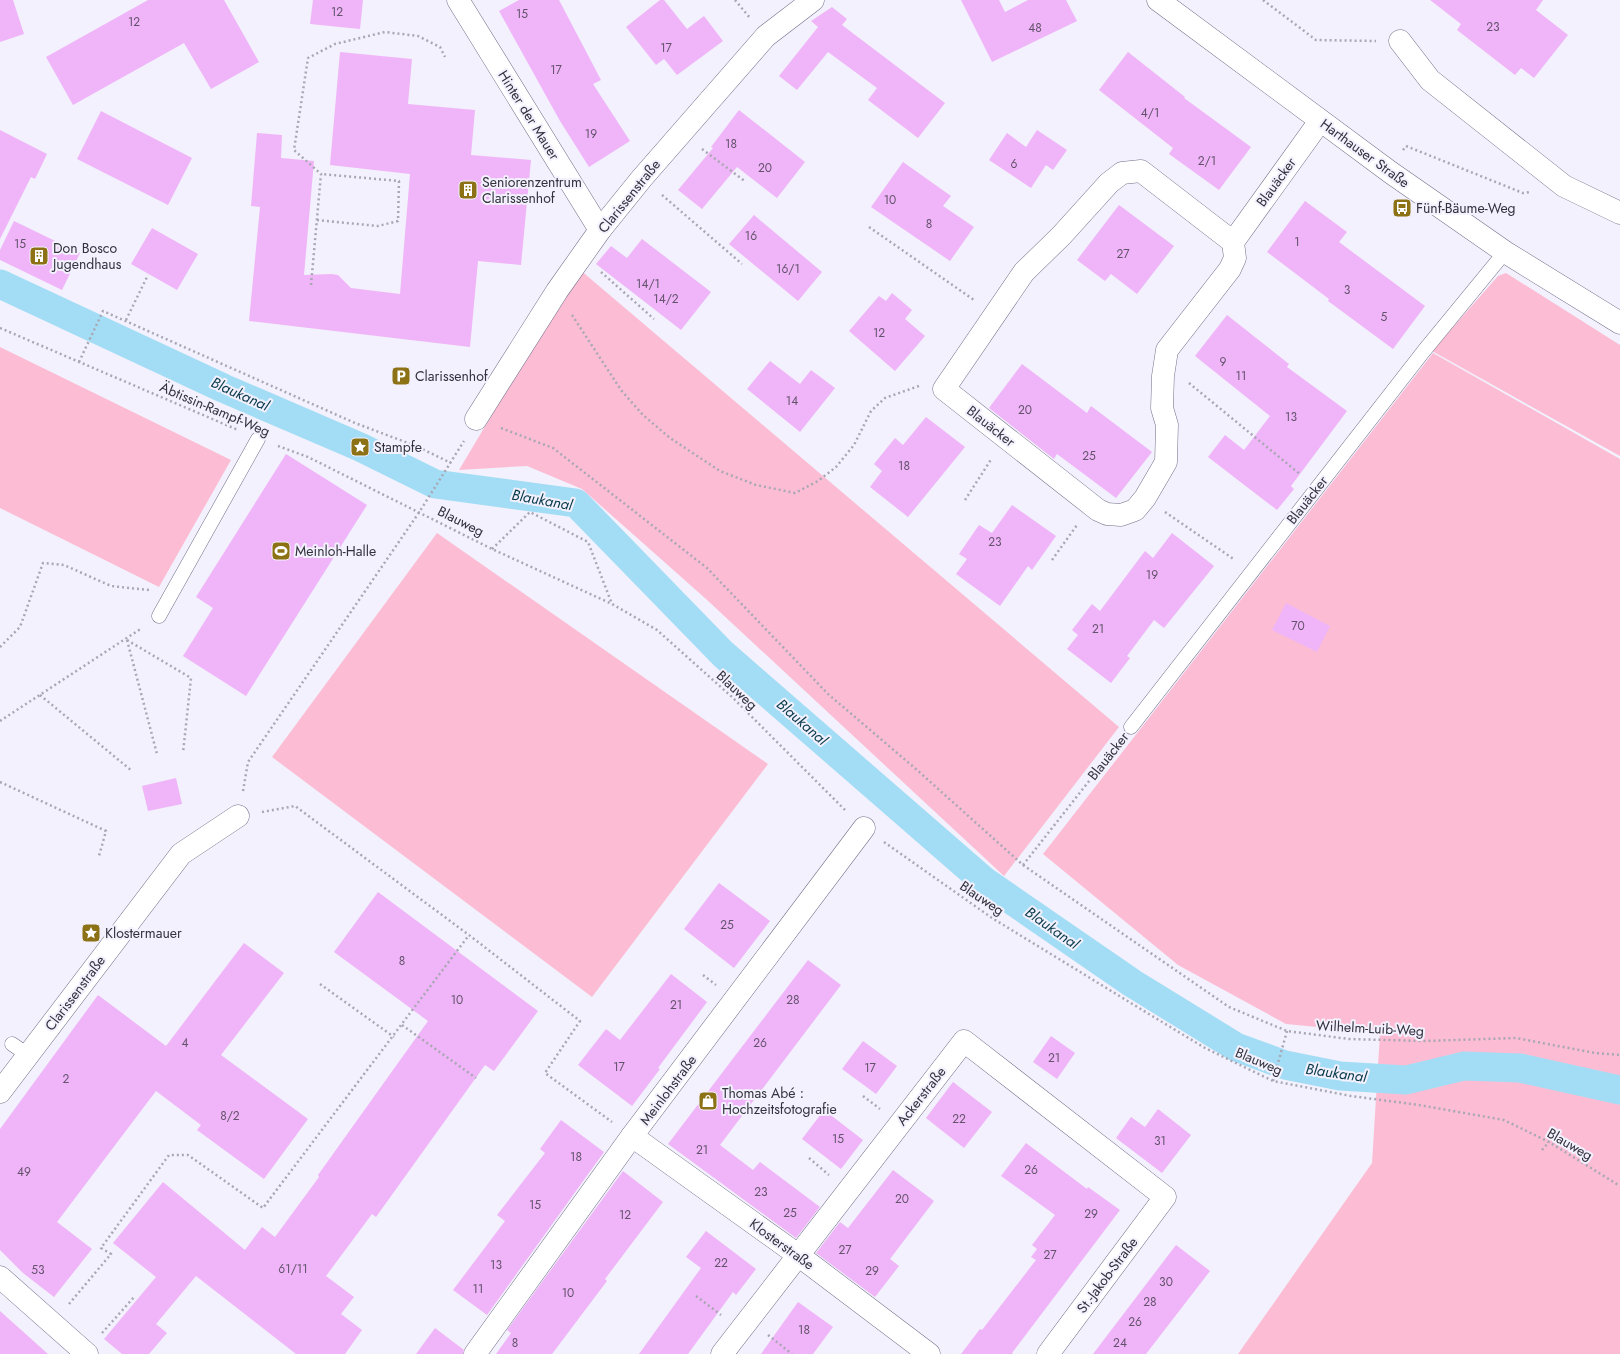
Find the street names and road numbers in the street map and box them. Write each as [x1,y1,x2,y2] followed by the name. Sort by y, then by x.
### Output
[493,66,565,164] street label: Hinter der Mauer
[1316,114,1414,192] street label: Harthauser Straße
[1251,153,1301,211] street label: Blauäcker
[593,155,665,237] street label: Clarissenstraße
[157,377,273,441] street label: Äbtissin-Rampf-Weg
[963,401,1020,451] street label: Blauäcker
[1282,471,1332,528] street label: Blauäcker
[434,501,488,541] street label: Blauweg
[712,666,762,714] street label: Blauweg
[1083,727,1133,784] street label: Blauäcker
[956,876,1008,920] street label: Blauweg
[40,951,110,1035] street label: Clarissenstraße
[1315,1015,1425,1041] street label: Wilhelm-Luib-Weg
[1232,1042,1286,1080] street label: Blauweg
[635,1051,701,1129] street label: Meinlohstraße
[892,1062,950,1130] street label: Ackerstraße
[1544,1123,1596,1165] street label: Blauweg
[746,1214,818,1274] street label: Klosterstraße
[1072,1233,1142,1317] street label: St.-Jakob-Straße

